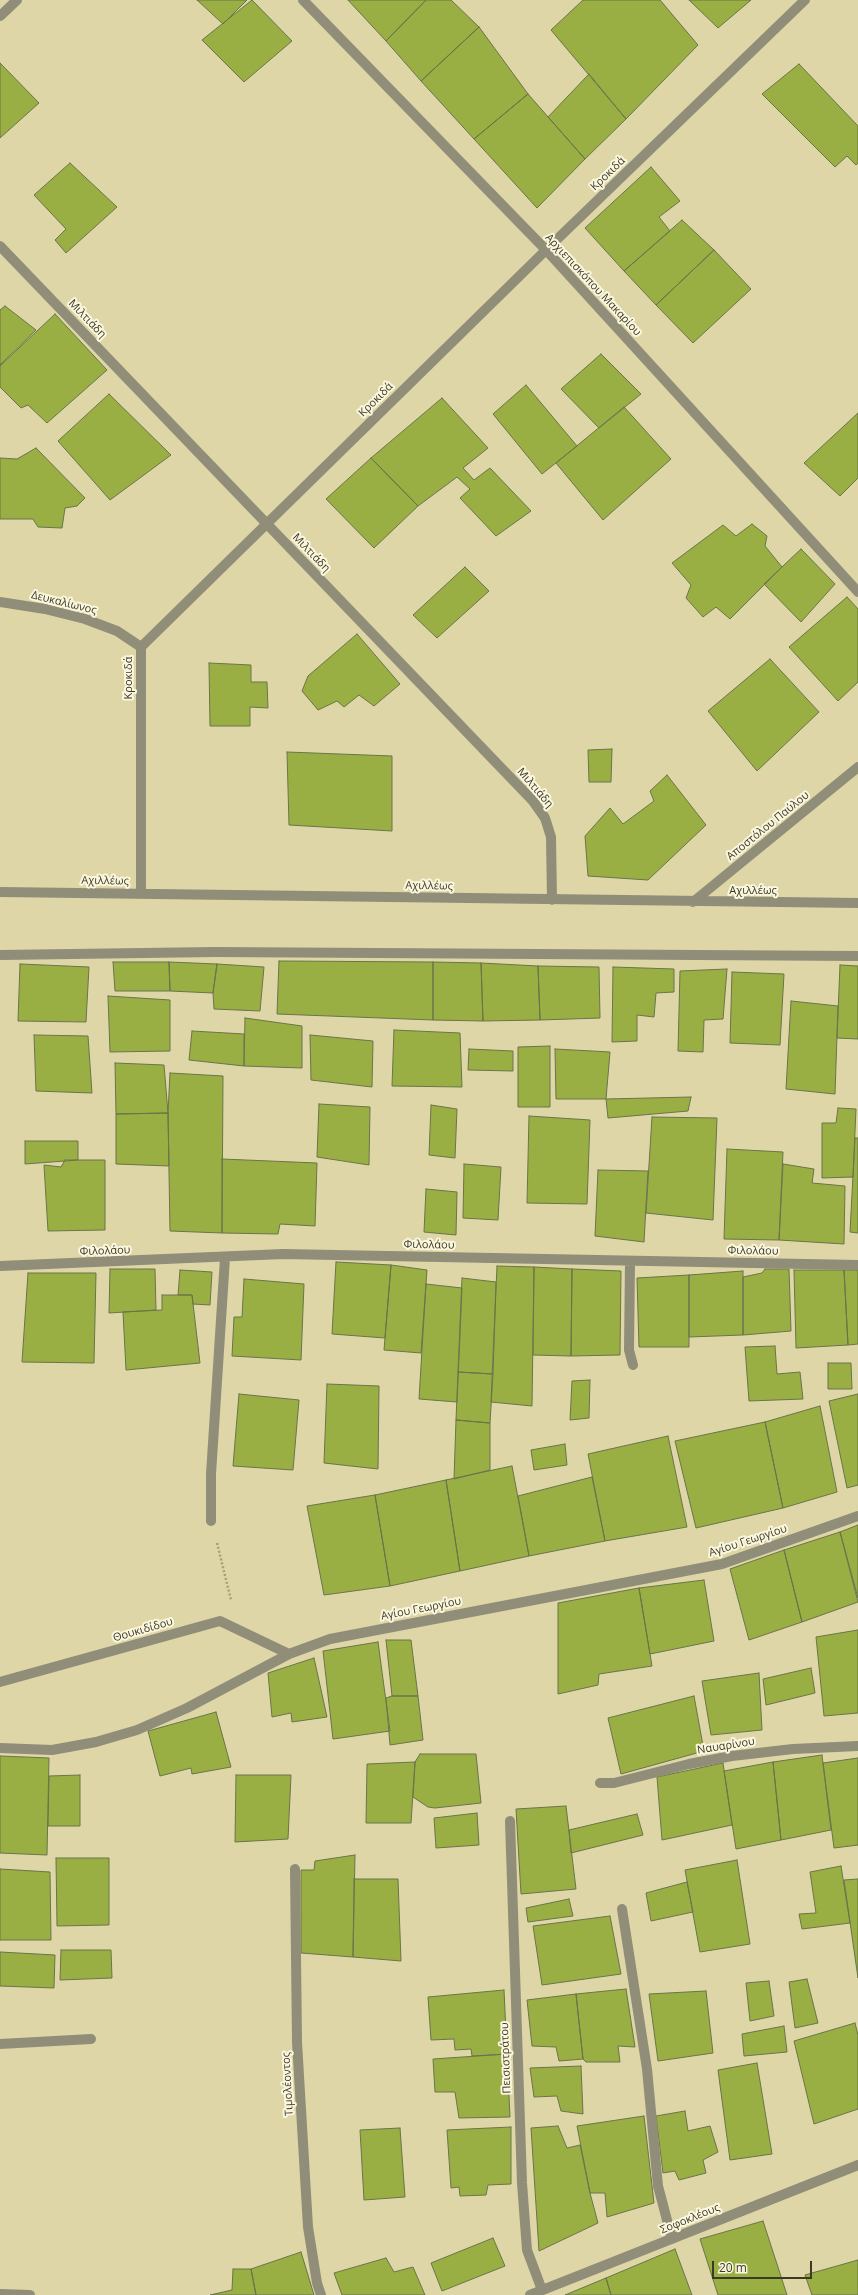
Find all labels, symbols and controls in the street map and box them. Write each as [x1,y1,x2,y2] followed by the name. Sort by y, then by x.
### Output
[588,154,628,194] street label: Κροκιδά
[542,231,644,339] street label: Αρχιεπισκόπου Μακαρίου
[65,297,109,341] street label: Μιλτιάδη
[356,380,396,420] street label: Κροκιδά
[289,531,333,575] street label: Μιλτιάδη
[30,589,98,617] street label: Δευκαλίωνος
[122,657,136,699] street label: Κροκιδά
[514,765,556,811] street label: Μιλτιάδη
[724,789,812,863] street label: Αποστόλου Παύλου
[81,874,129,888] street label: Αχιλλέως
[405,879,453,893] street label: Αχιλλέως
[729,884,777,898] street label: Αχιλλέως
[403,1238,455,1252] street label: Φιλολάου
[79,1244,131,1258] street label: Φιλολάου
[727,1244,779,1258] street label: Φιλολάου
[707,1522,789,1560] street label: Αγίου Γεωργίου
[380,1595,462,1623] street label: Αγίου Γεωργίου
[112,1615,174,1645] street label: Θουκιδίδου
[696,1735,756,1757] street label: Ναυαρίνου
[498,2022,514,2094] street label: Πεισιστράτου
[280,2052,296,2116] street label: Τιμολέοντος
[658,2201,722,2237] street label: Σοφοκλέους
[714,2253,814,2279] scale bar
[719,2259,747,2276] text: 20 m

